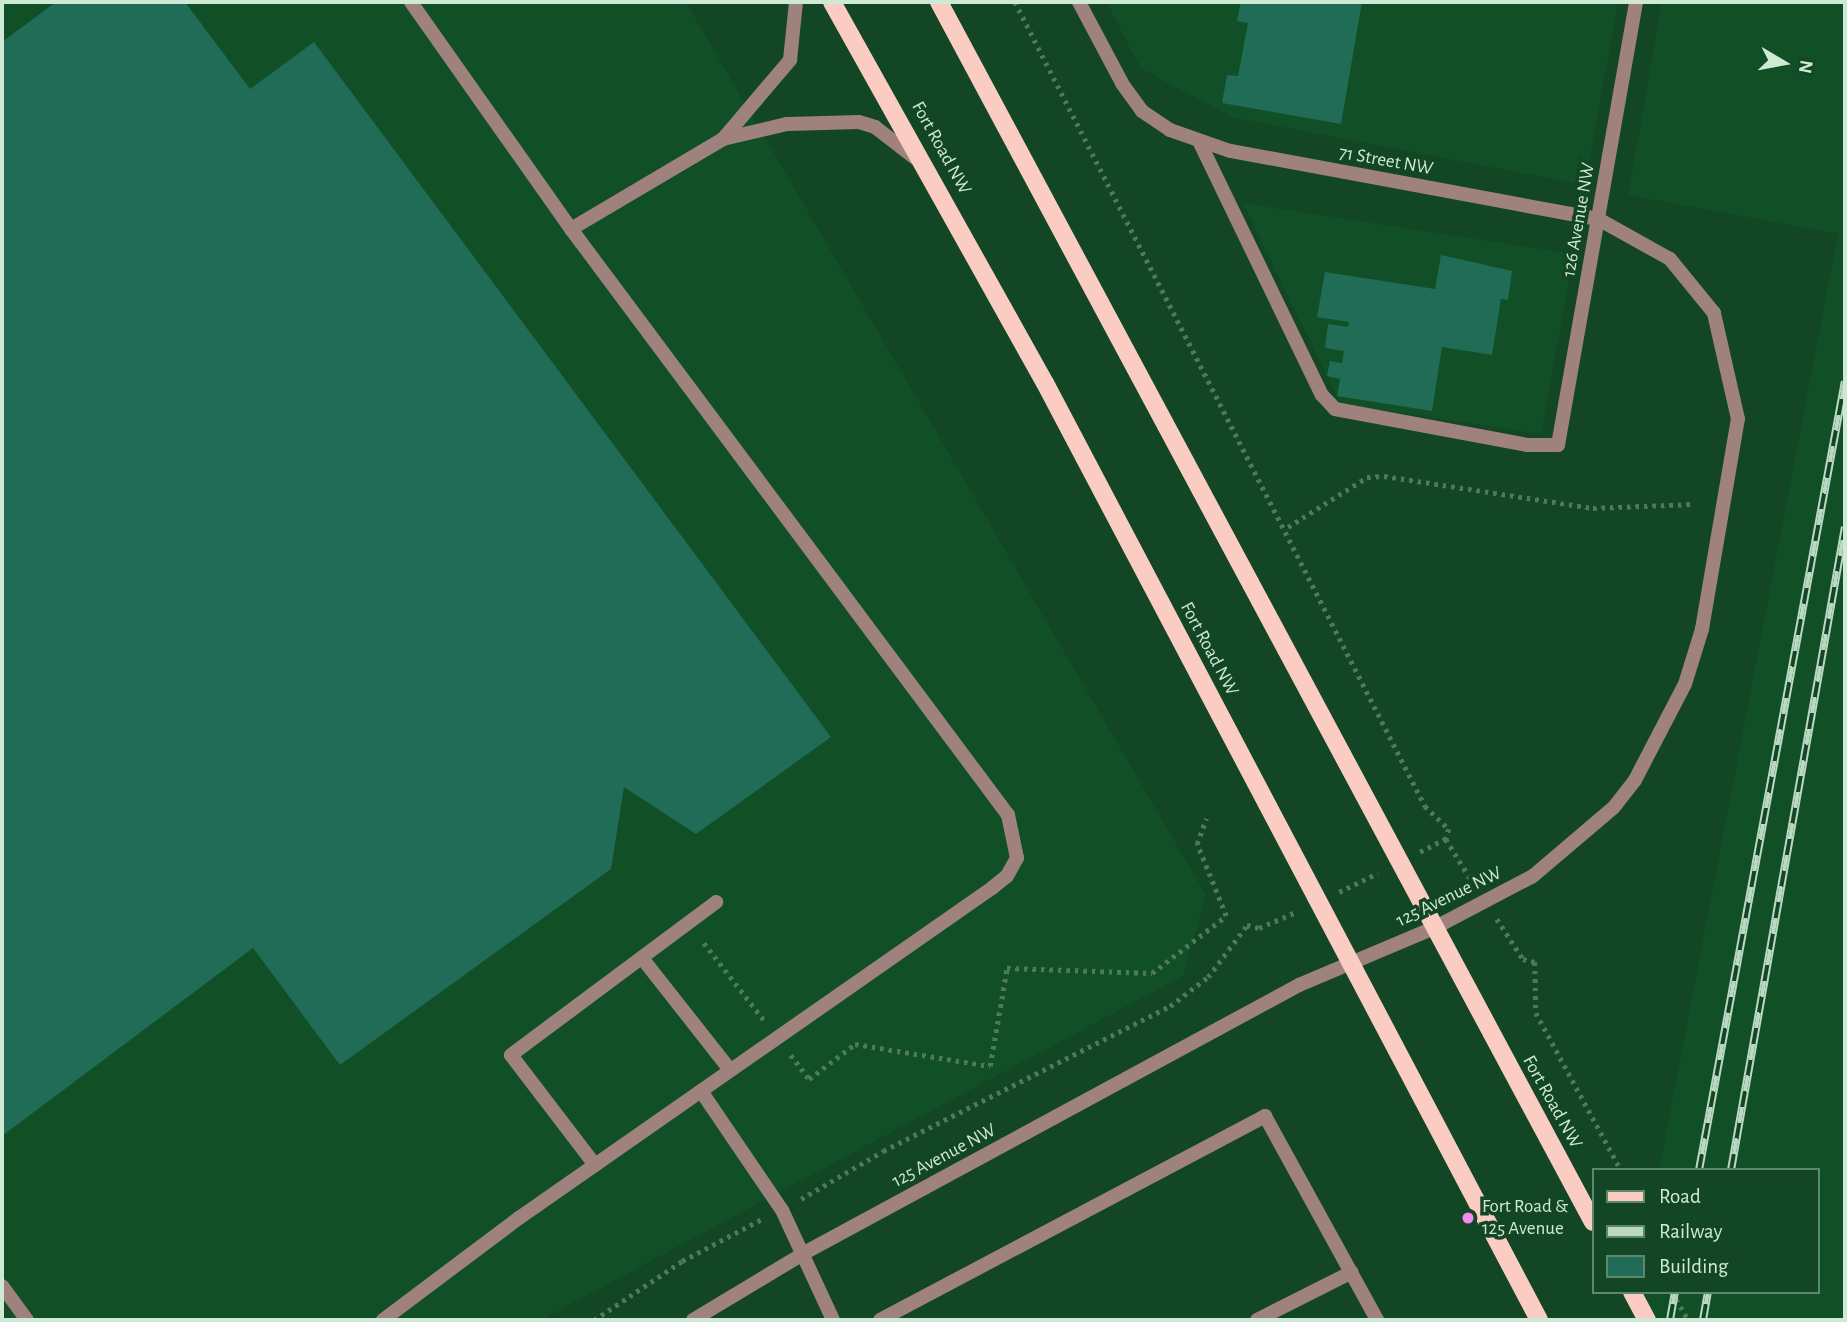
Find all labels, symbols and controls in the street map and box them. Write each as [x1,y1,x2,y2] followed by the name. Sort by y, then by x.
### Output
[1749,28,1819,98] north arrow
[1795,59,1816,75] text: N
[906,98,976,198] street label: Fort Road NW
[1337,142,1435,180] street label: 71 Street NW
[1558,161,1600,279] street label: 126 Avenue NW
[1175,598,1243,700] street label: Fort Road NW
[1393,862,1505,932] street label: 125 Avenue NW
[1517,1052,1587,1152] street label: Fort Road NW
[888,1119,1000,1193] street label: 125 Avenue NW
[1591,1168,1819,1294] legend
[1659,1186,1701,1207] text: Road
[1482,1196,1568,1240] place label: Fort Road & 125 Avenue
[1460,1210,1476,1226] marker: Fort Road & 125 Avenue
[1659,1221,1722,1242] text: Railway
[1659,1256,1728,1277] text: Building

